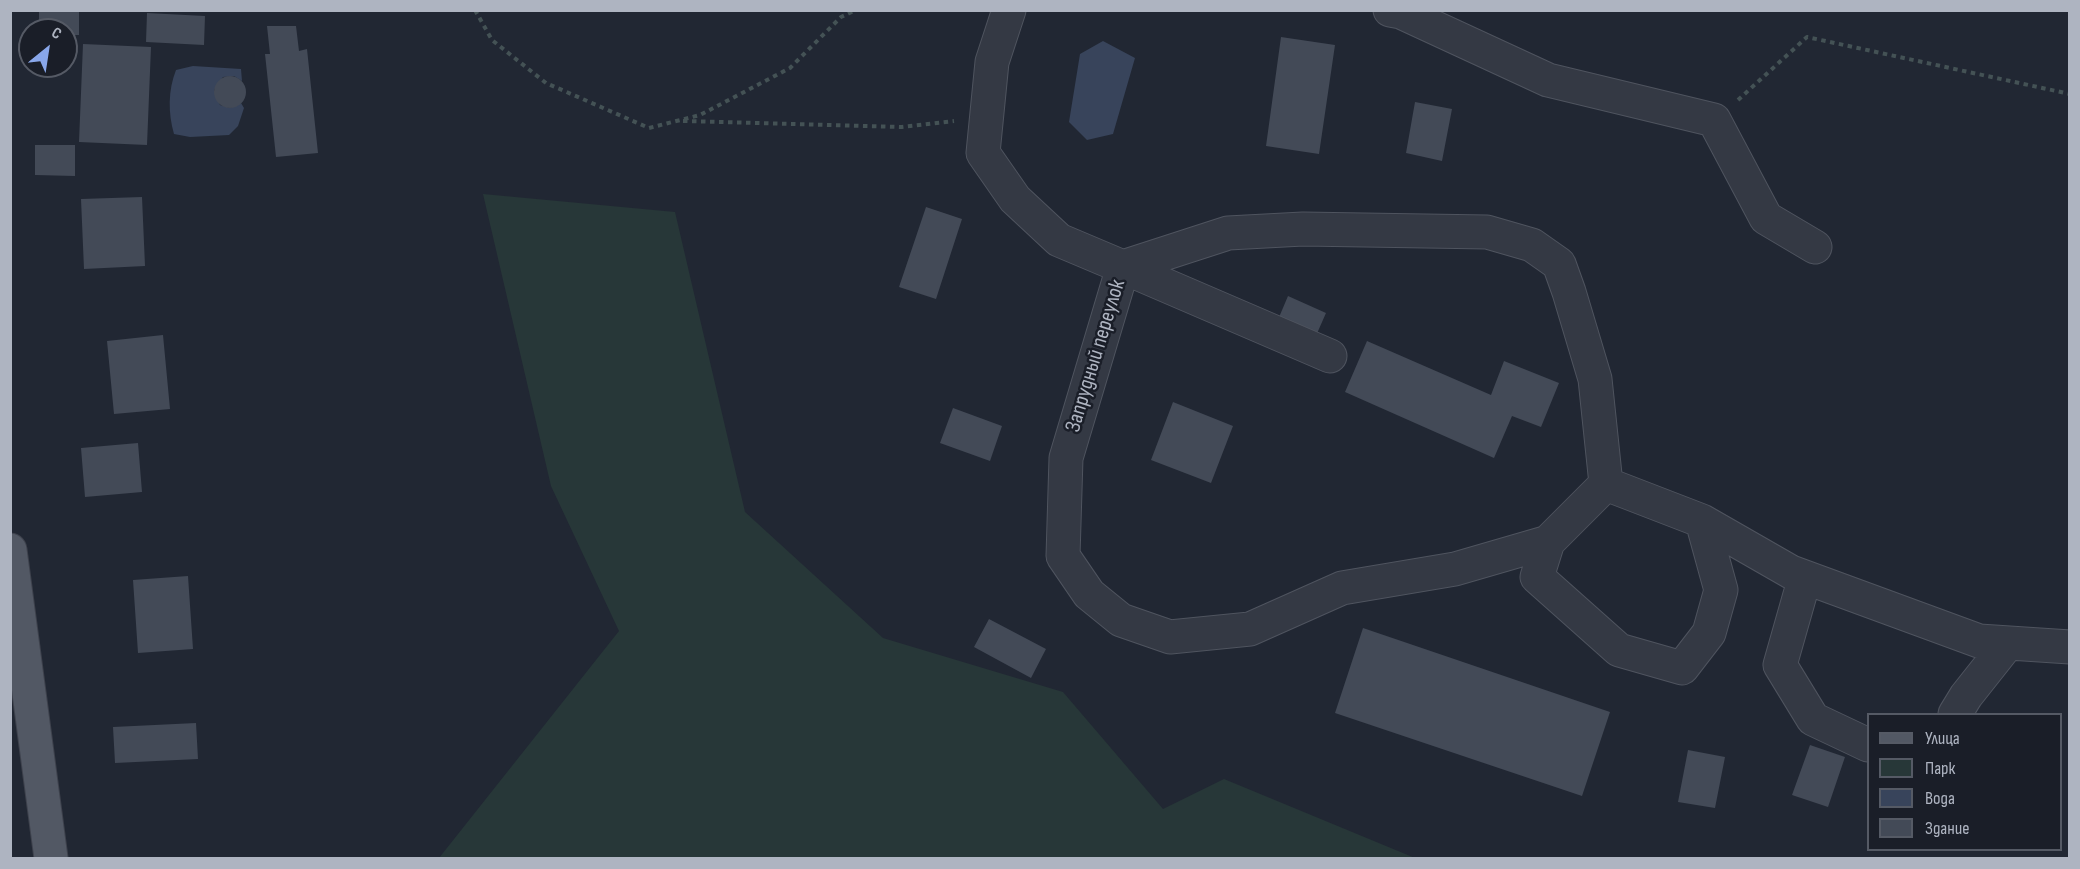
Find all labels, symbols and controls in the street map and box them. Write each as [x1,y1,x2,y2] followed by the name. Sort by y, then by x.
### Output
[18,18,78,78] north arrow
[48,23,65,44] text: С
[1060,277,1132,435] street label: Запрудный переулок
[1867,713,2062,851] legend
[1925,728,1960,749] text: Улица
[1925,758,1955,779] text: Парк
[1925,788,1955,809] text: Вода
[1925,818,1970,839] text: Здание

